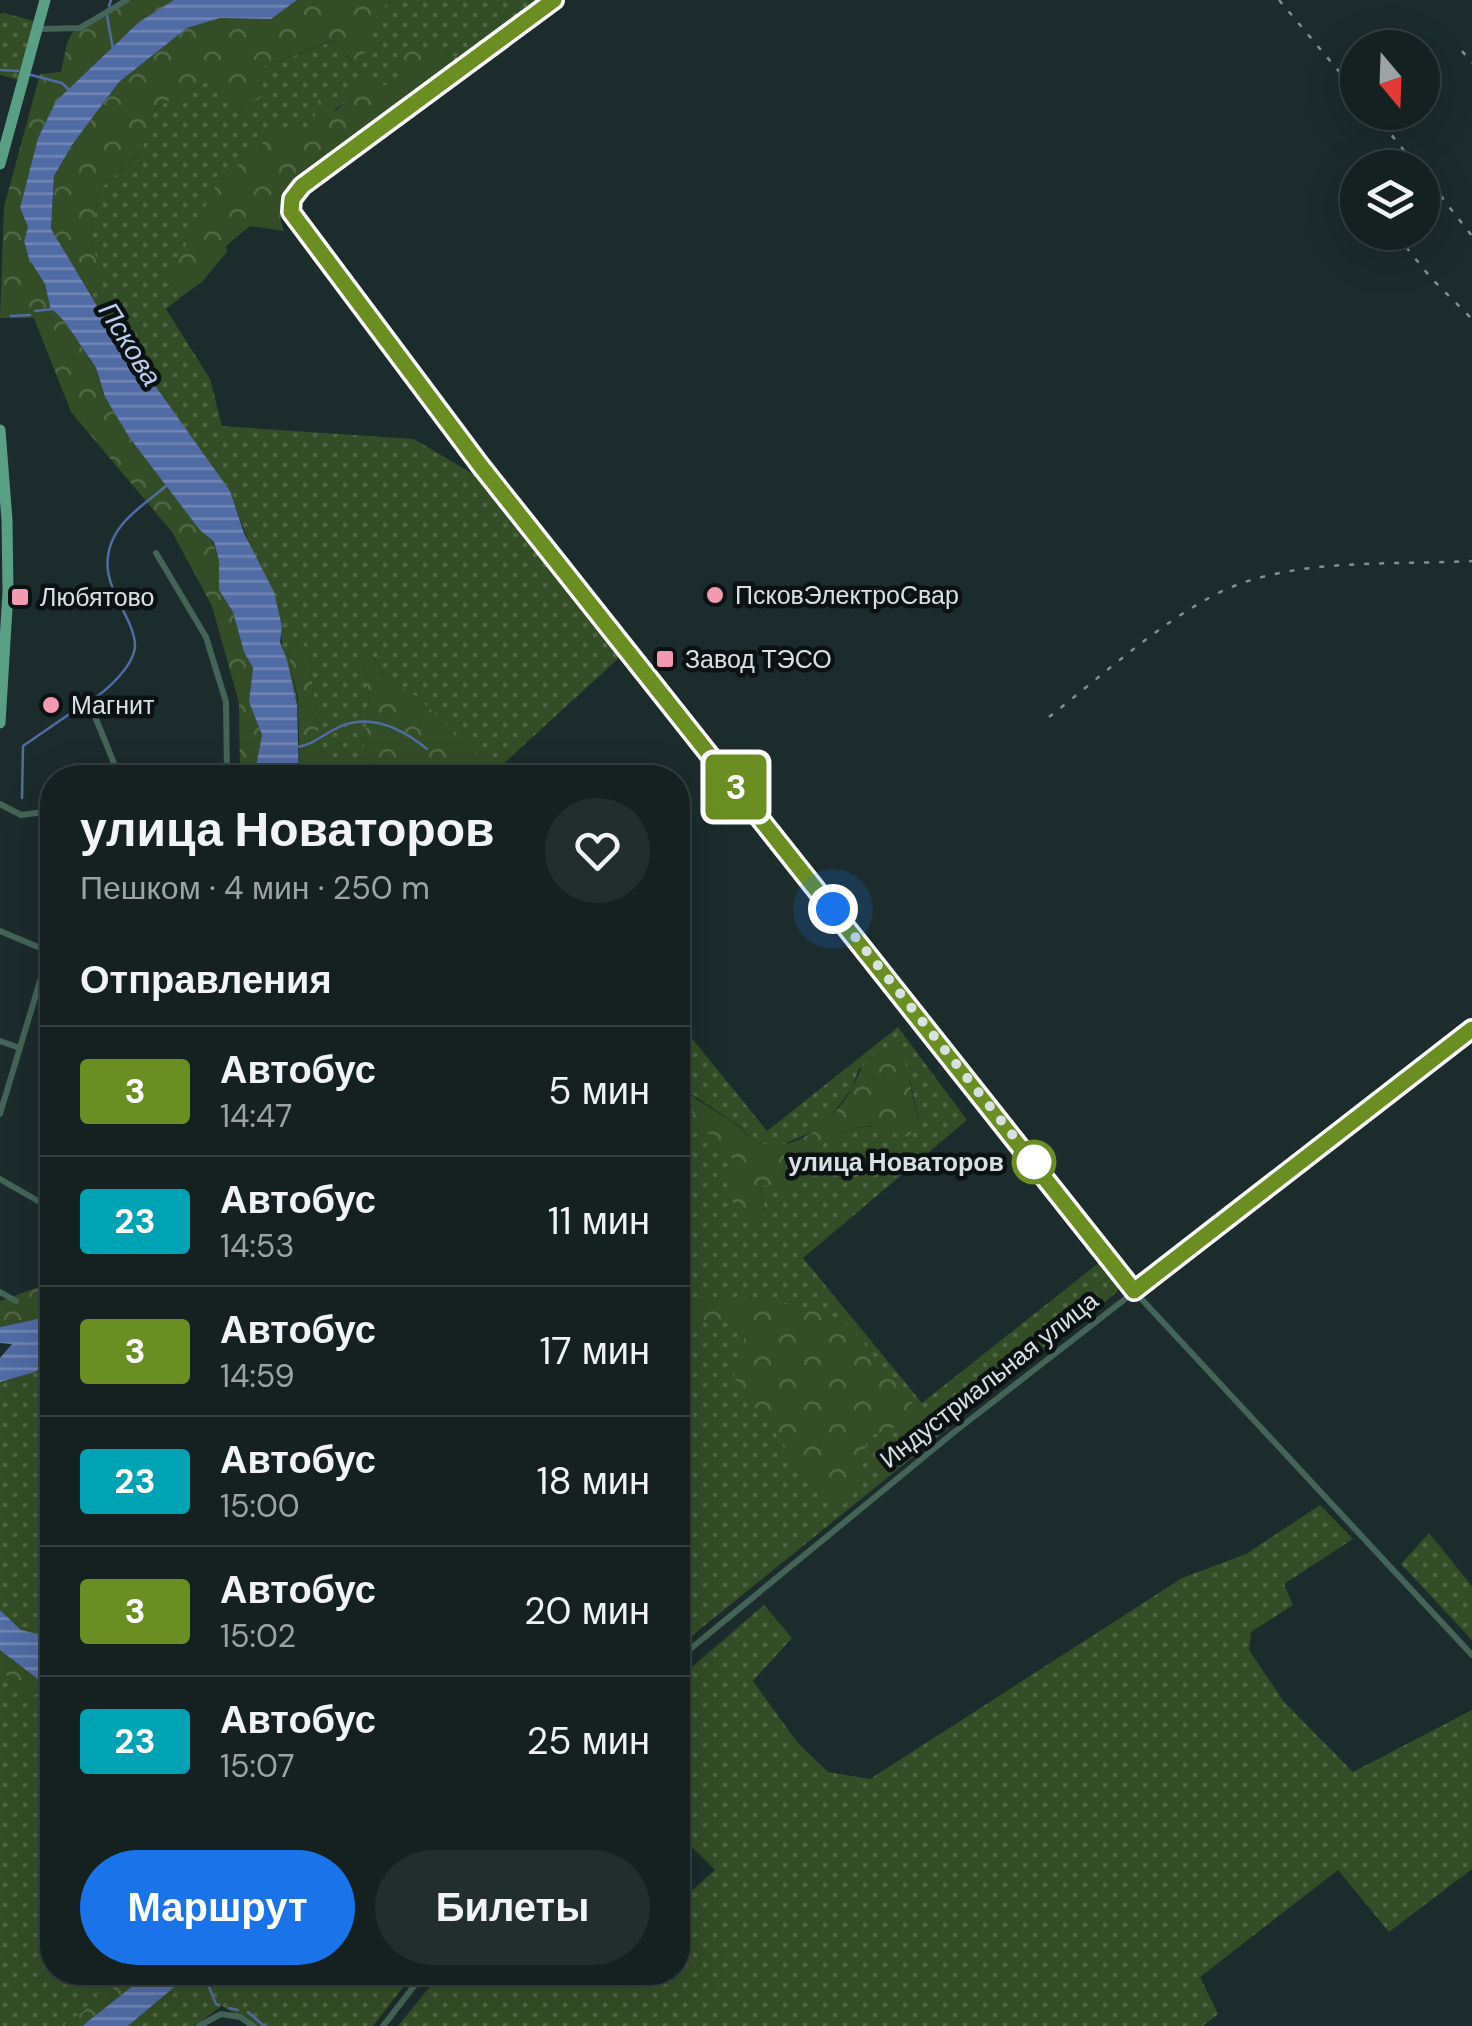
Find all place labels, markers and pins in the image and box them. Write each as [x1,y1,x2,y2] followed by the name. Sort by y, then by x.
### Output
[735,579,959,612] place label: ПсковЭлектроСвар
[40,581,154,614] place label: Любятово
[704,584,726,606] marker: ПсковЭлектроСвар
[9,586,31,608] marker: Любятово
[685,643,832,676] place label: Завод ТЭСО
[654,648,676,670] marker: Завод ТЭСО
[71,689,155,722] place label: Магнит
[40,694,62,716] marker: Магнит
[1013,1141,1055,1183] marker: улица Новаторов
[788,1146,1004,1179] place label: улица Новаторов

